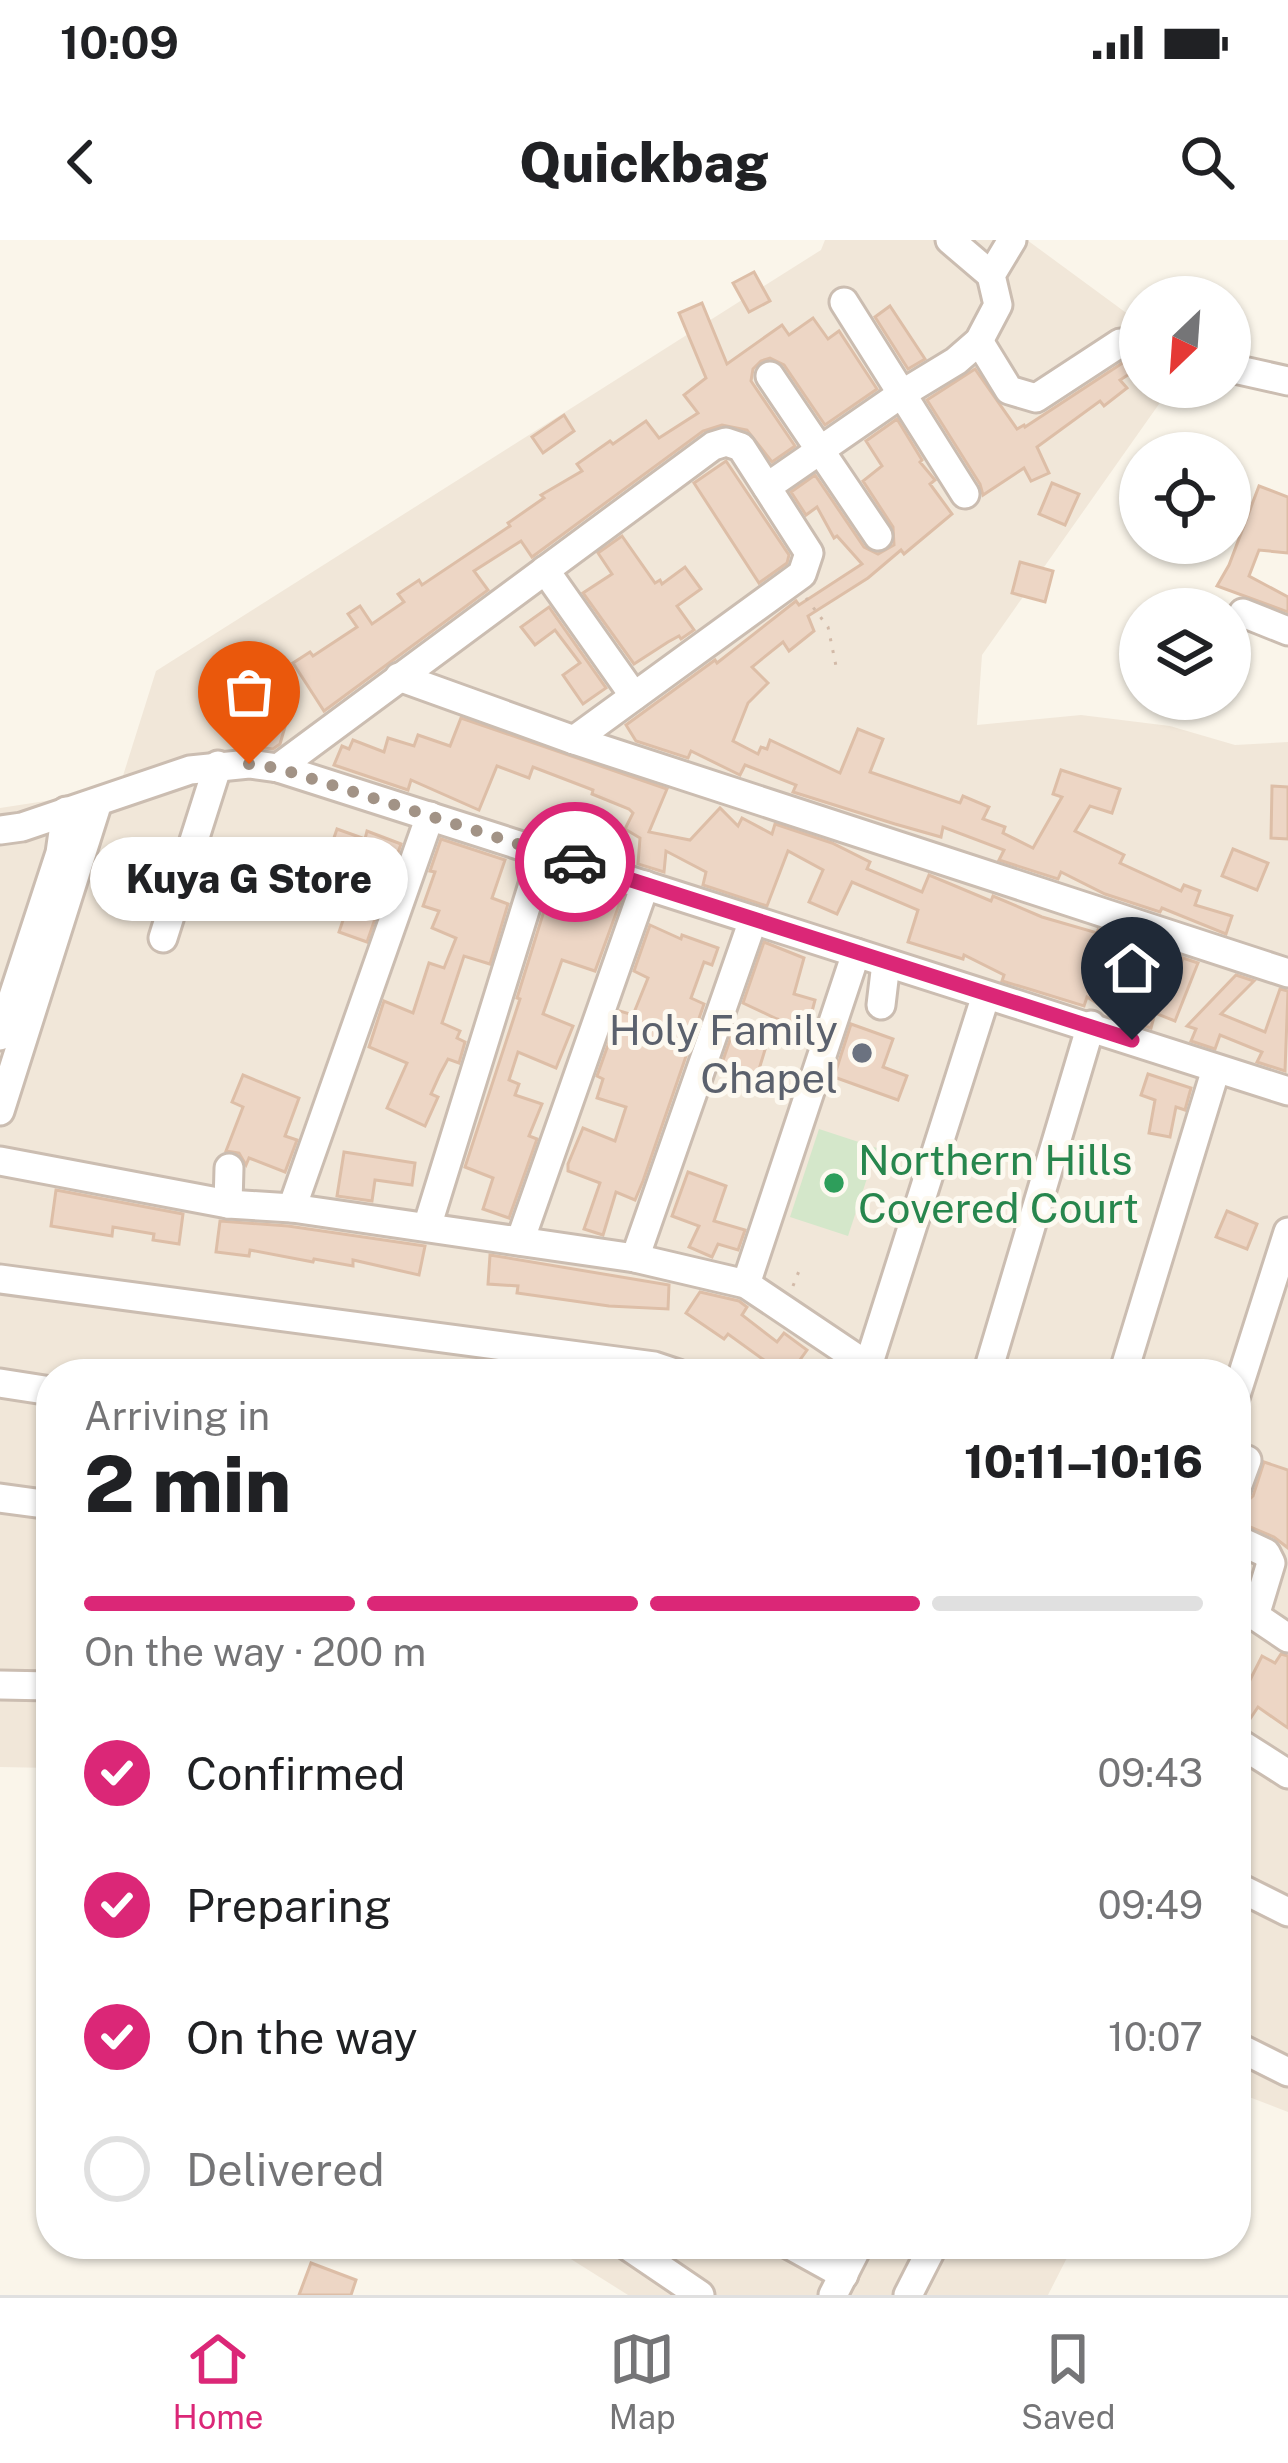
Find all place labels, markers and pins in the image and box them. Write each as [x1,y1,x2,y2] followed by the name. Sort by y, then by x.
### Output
[198,641,300,764] pin
[90,836,408,920] callout: Kuya G Store
[1081,917,1183,1040] pin
[609,1005,838,1102] place label: Holy Family Chapel
[849,1040,875,1066] marker: Holy Family Chapel
[858,1135,1139,1232] place label: Northern Hills Covered Court
[821,1170,847,1196] marker: Northern Hills Covered Court

